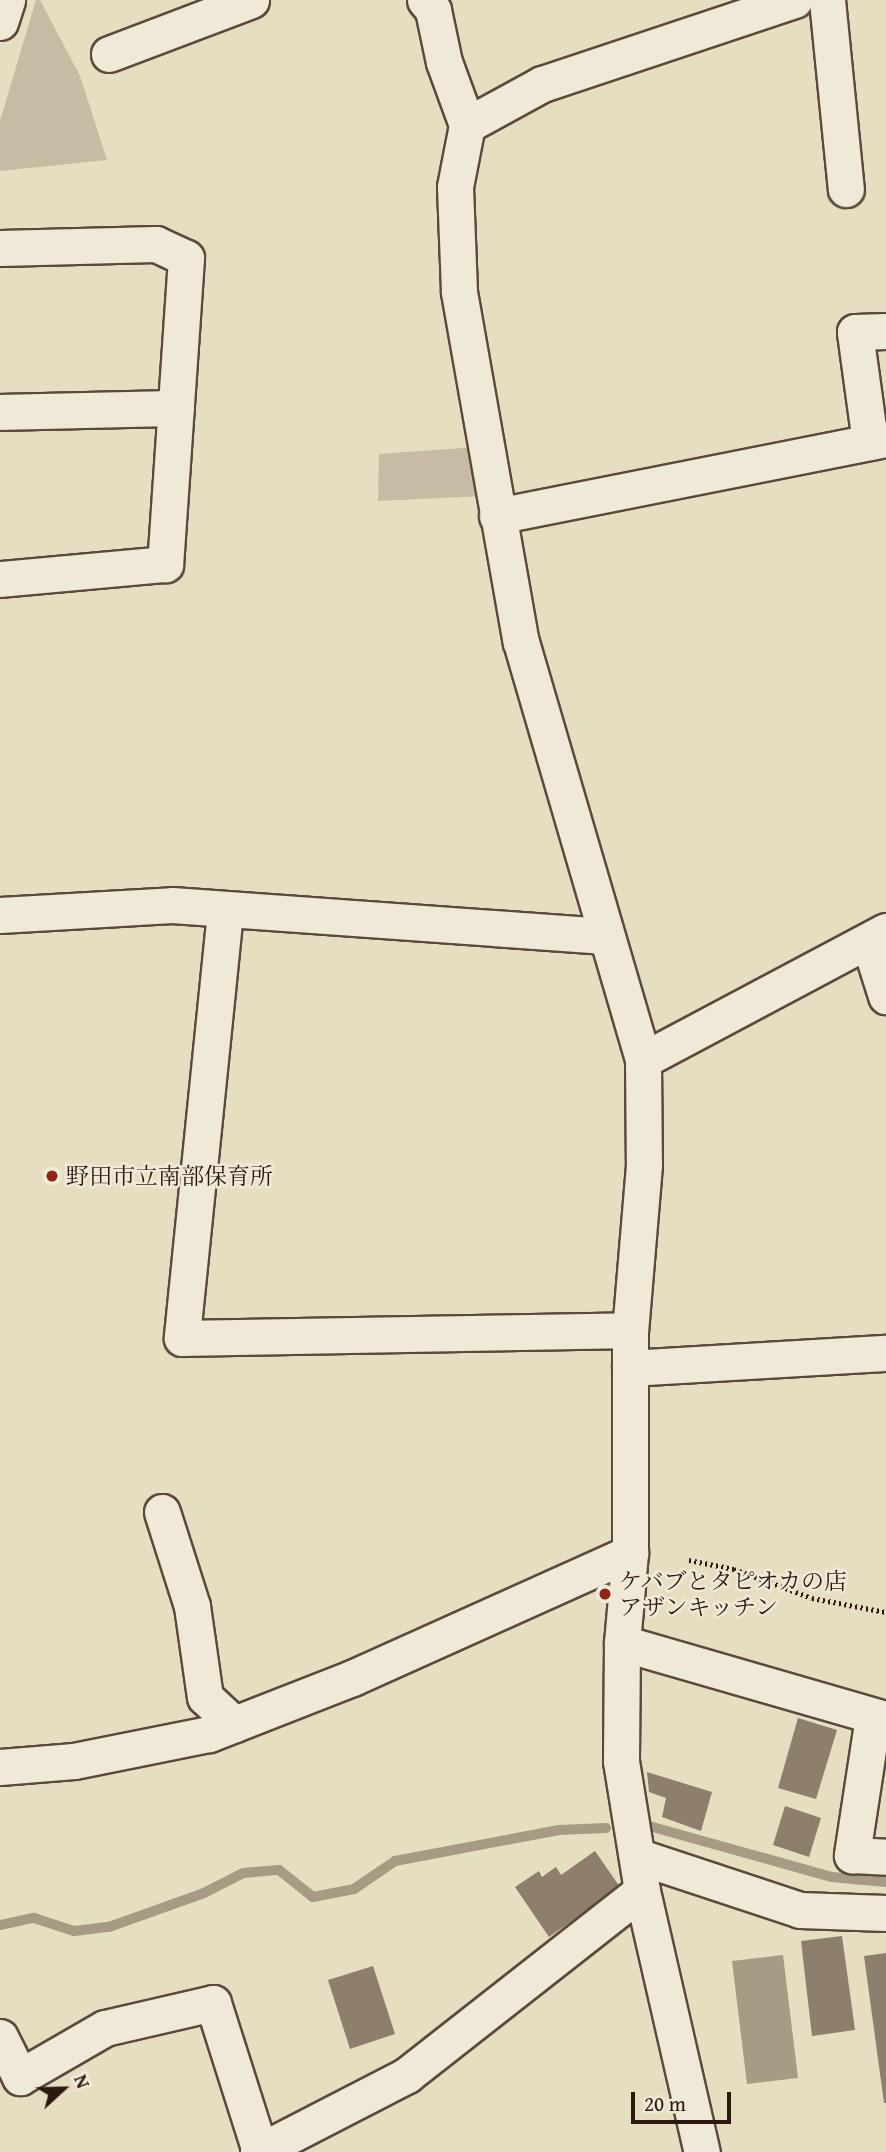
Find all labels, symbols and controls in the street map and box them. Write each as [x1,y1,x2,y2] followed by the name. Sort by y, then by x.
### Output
[66,1162,273,1190] place label: 野田市立南部保育所
[44,1168,60,1184] marker: 野田市立南部保育所
[619,1567,849,1621] place label: ケバブとタピオカの店 アザンキッチン
[597,1586,613,1602] marker: ケバブとタピオカの店 アザンキッチン
[28,2054,98,2124] north arrow
[67,2070,98,2092] text: N
[634,2078,734,2122] scale bar
[644,2088,686,2119] text: 20 m

